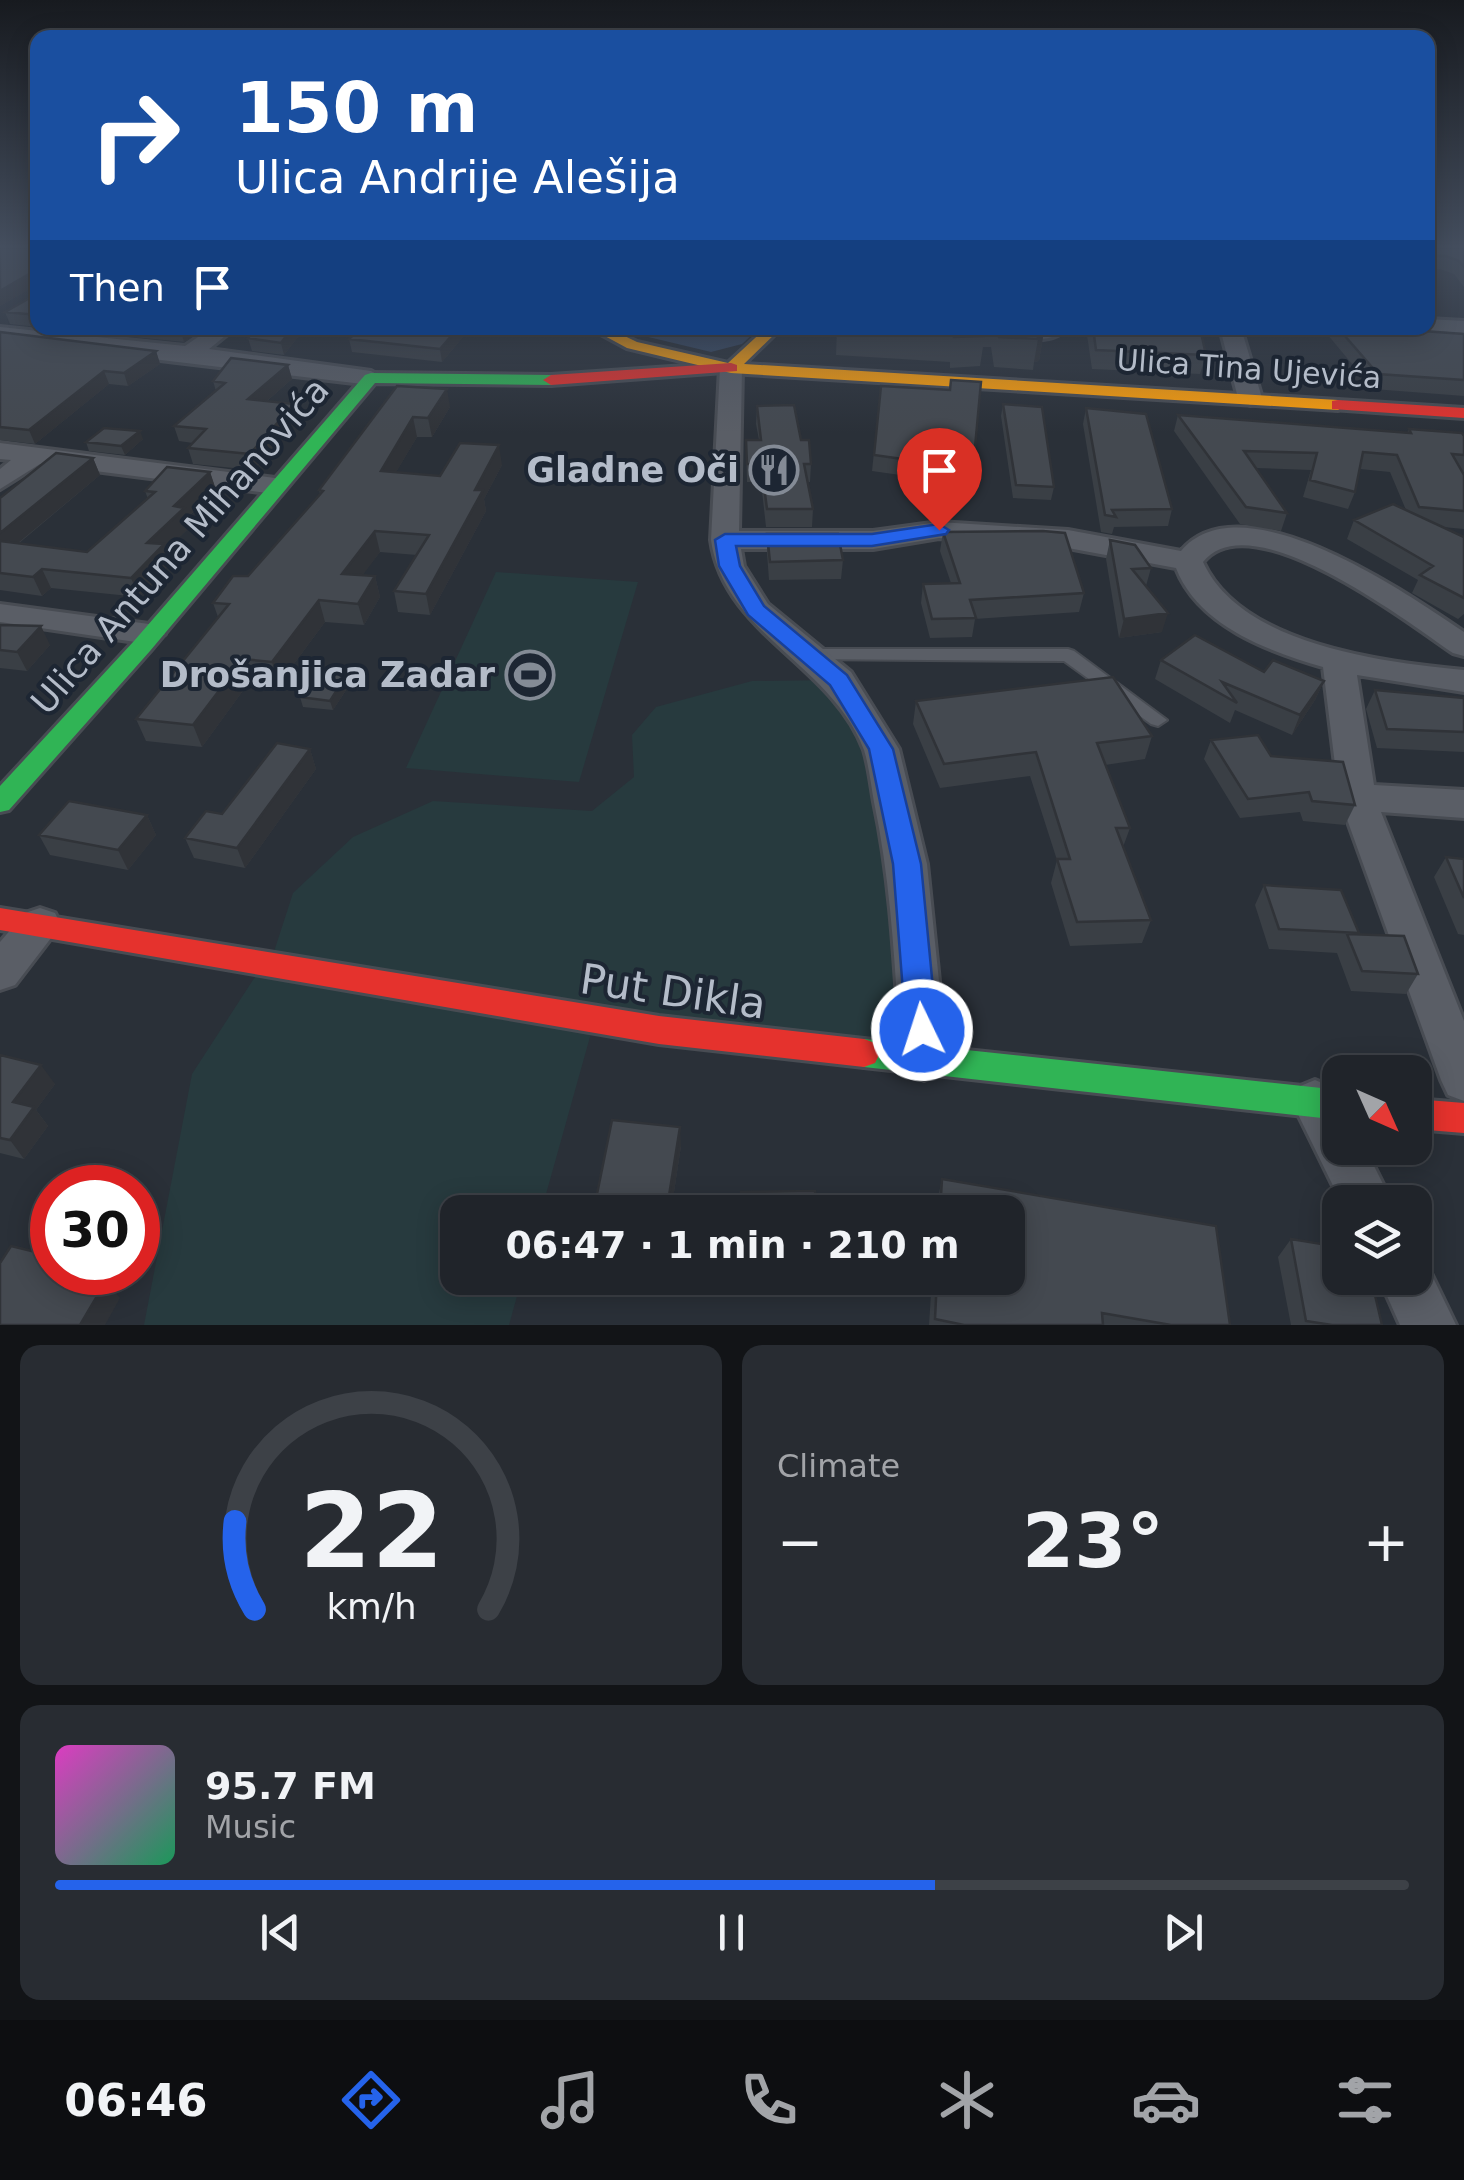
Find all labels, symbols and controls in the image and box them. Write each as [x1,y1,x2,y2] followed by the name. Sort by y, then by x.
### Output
[235,67,478,149] text: 150 m
[70,70,200,200] icon: right
[235,151,680,204] text: Ulica Andrije Alešija
[185,260,240,315] icon: arrive
[70,266,165,310] text: Then
[1115,342,1383,395] street label: Ulica Tina Ujevića
[23,370,337,722] street label: Ulica Antuna Mihanovića
[897,428,982,531] pin
[912,443,967,498] icon: arrive
[748,444,800,496] restaurant icon: Gladne Oči
[526,450,739,490] place label: Gladne Oči
[504,649,556,701] sports icon: Drošanjica Zadar
[160,655,496,695] place label: Drošanjica Zadar
[577,954,769,1029] street label: Put Dikla
[870,978,974,1082] position arrow
[1322,1055,1432,1165] north arrow
[1322,1055,1432,1295] map controls
[30,1165,160,1295] speed limit sign: 30
[1322,1185,1432,1295] button: layers
[505,1223,960,1267] text: 06:47 · 1 min · 210 m
[777,1447,900,1485] text: Climate
[299,1470,443,1592] text: 22
[1022,1497,1164,1585] text: 23°
[777,1510,823,1574] text: −
[1363,1510,1409,1574] text: +
[326,1586,416,1627] text: km/h
[205,1764,376,1808] text: 95.7 FM
[205,1808,296,1846] text: Music
[253,1905,308,1960] icon: previous
[704,1905,759,1960] icon: pause
[1156,1905,1211,1960] icon: next
[336,2065,406,2135] icon: directions
[535,2065,605,2135] icon: music
[734,2065,804,2135] icon: phone
[932,2065,1002,2135] icon: climate
[1131,2065,1201,2135] icon: car
[1330,2065,1400,2135] icon: filters
[64,2074,208,2127] text: 06:46

